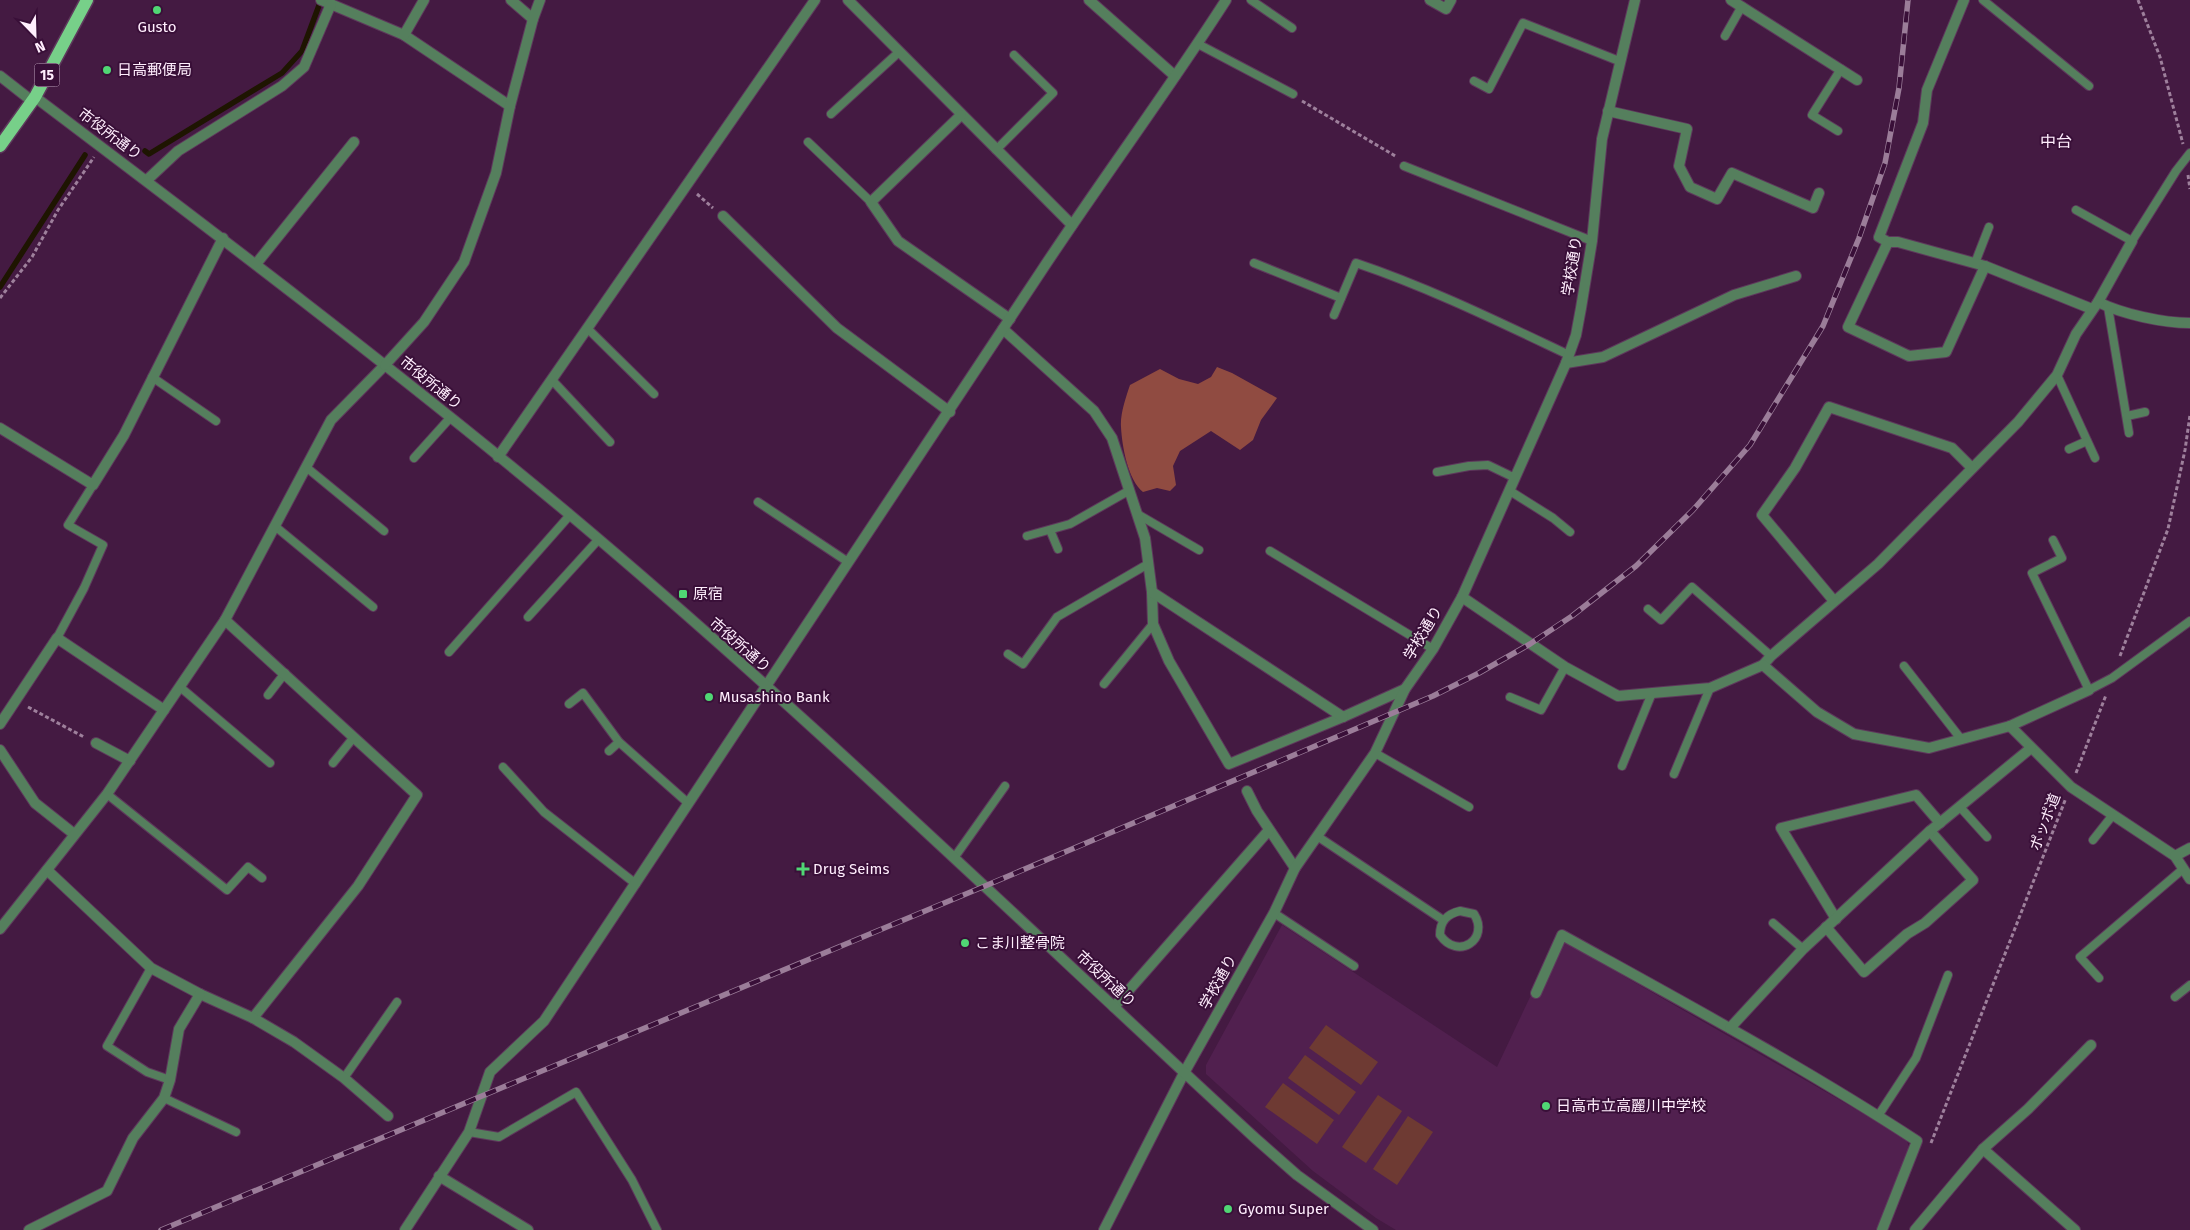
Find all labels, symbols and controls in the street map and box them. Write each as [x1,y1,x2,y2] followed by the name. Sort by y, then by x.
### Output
[151,4,163,16] marker: Gusto
[10,10,60,60] north arrow
[137,18,177,36] place label: Gusto
[32,37,47,56] text: N
[117,61,192,79] place label: 日高郵便局
[34,64,60,86] road number: 15
[101,64,113,76] marker: 日高郵便局
[75,104,145,164] street label: 市役所通り
[2040,132,2072,151] district label: 中台
[1558,235,1586,297] street label: 学校通り
[396,352,466,414] street label: 市役所通り
[693,585,723,603] place label: 原宿
[677,588,689,600] marker: 原宿
[1400,603,1446,663] street label: 学校通り
[706,614,774,676] street label: 市役所通り
[719,688,830,706] place label: Musashino Bank
[703,691,715,703] marker: Musashino Bank
[2026,791,2064,853] street label: ポッポ道
[813,860,889,878] place label: Drug Seims
[797,863,809,875] marker: Drug Seims
[975,934,1065,952] place label: こま川整骨院
[959,937,971,949] marker: こま川整骨院
[1072,947,1140,1011] street label: 市役所通り
[1196,951,1240,1013] street label: 学校通り
[1556,1097,1706,1115] place label: 日高市立高麗川中学校
[1540,1100,1552,1112] marker: 日高市立高麗川中学校
[1238,1200,1329,1218] place label: Gyomu Super
[1222,1203,1234,1215] marker: Gyomu Super

